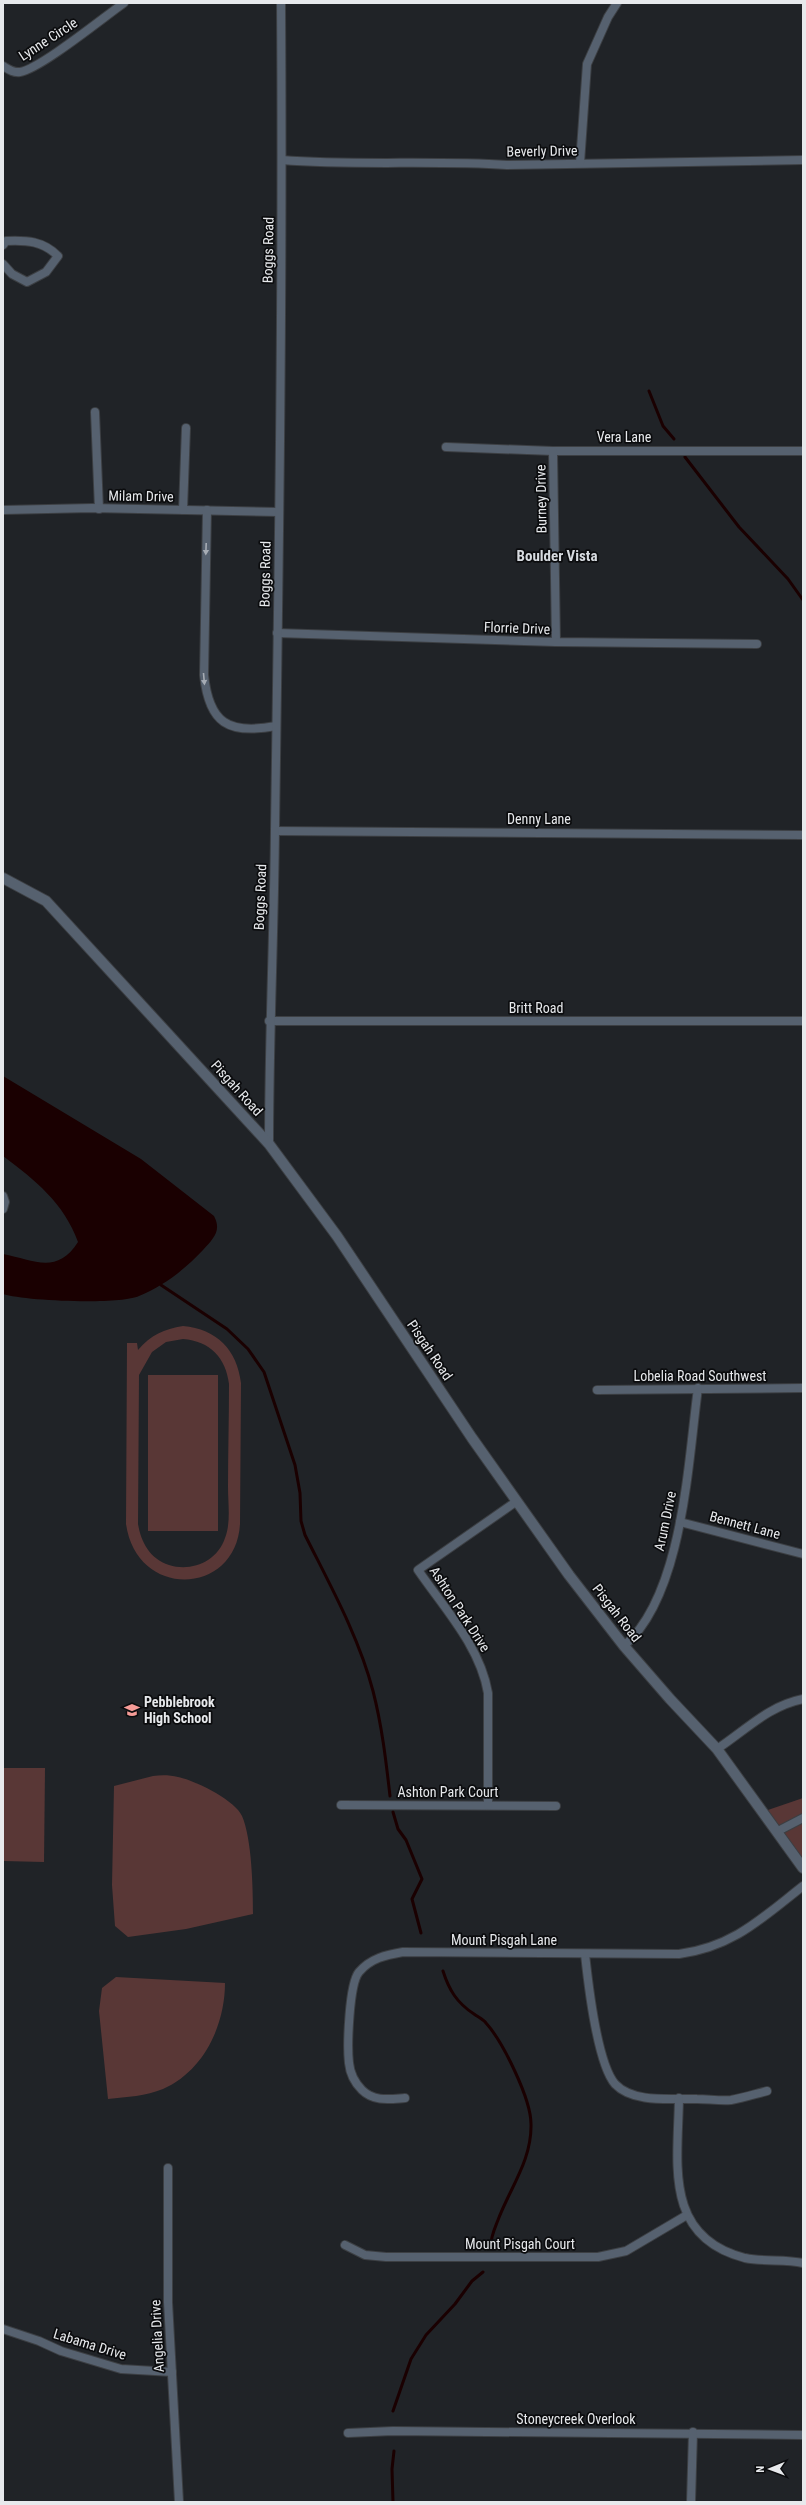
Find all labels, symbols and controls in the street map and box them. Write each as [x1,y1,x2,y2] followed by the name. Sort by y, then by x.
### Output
[16,14,81,64] street label: Lynne Circle
[506,142,578,160] street label: Beverly Drive
[259,217,277,283] street label: Boggs Road
[597,429,652,445] street label: Vera Lane
[532,464,550,534] street label: Burney Drive
[108,487,174,505] street label: Milam Drive
[256,541,274,607] street label: Boggs Road
[202,543,209,555] one-way arrow
[517,547,598,565] district label: Boulder Vista
[484,619,551,637] street label: Florrie Drive
[201,673,208,685] one-way arrow
[507,811,571,827] street label: Denny Lane
[251,864,269,930] street label: Boggs Road
[509,1000,563,1016] street label: Britt Road
[208,1057,266,1119] street label: Pisgah Road
[404,1317,456,1383] street label: Pisgah Road
[634,1368,766,1384] street label: Lobelia Road Southwest
[651,1489,679,1552] street label: Arum Drive
[708,1508,783,1542] street label: Bennett Lane
[427,1563,494,1655] street label: Ashton Park Drive
[589,1581,645,1645] street label: Pisgah Road
[144,1694,215,1726] place label: Pebblebrook High School
[123,1701,141,1719] school or university icon: Pebblebrook High School
[398,1784,498,1800] street label: Ashton Park Court
[451,1932,558,1948] street label: Mount Pisgah Lane
[465,2236,575,2252] street label: Mount Pisgah Court
[147,2299,167,2373] street label: Angelia Drive
[52,2325,129,2363] street label: Labama Drive
[516,2411,636,2427] street label: Stoneycreek Overlook
[750,2449,790,2489] north arrow
[754,2465,767,2473] text: N

